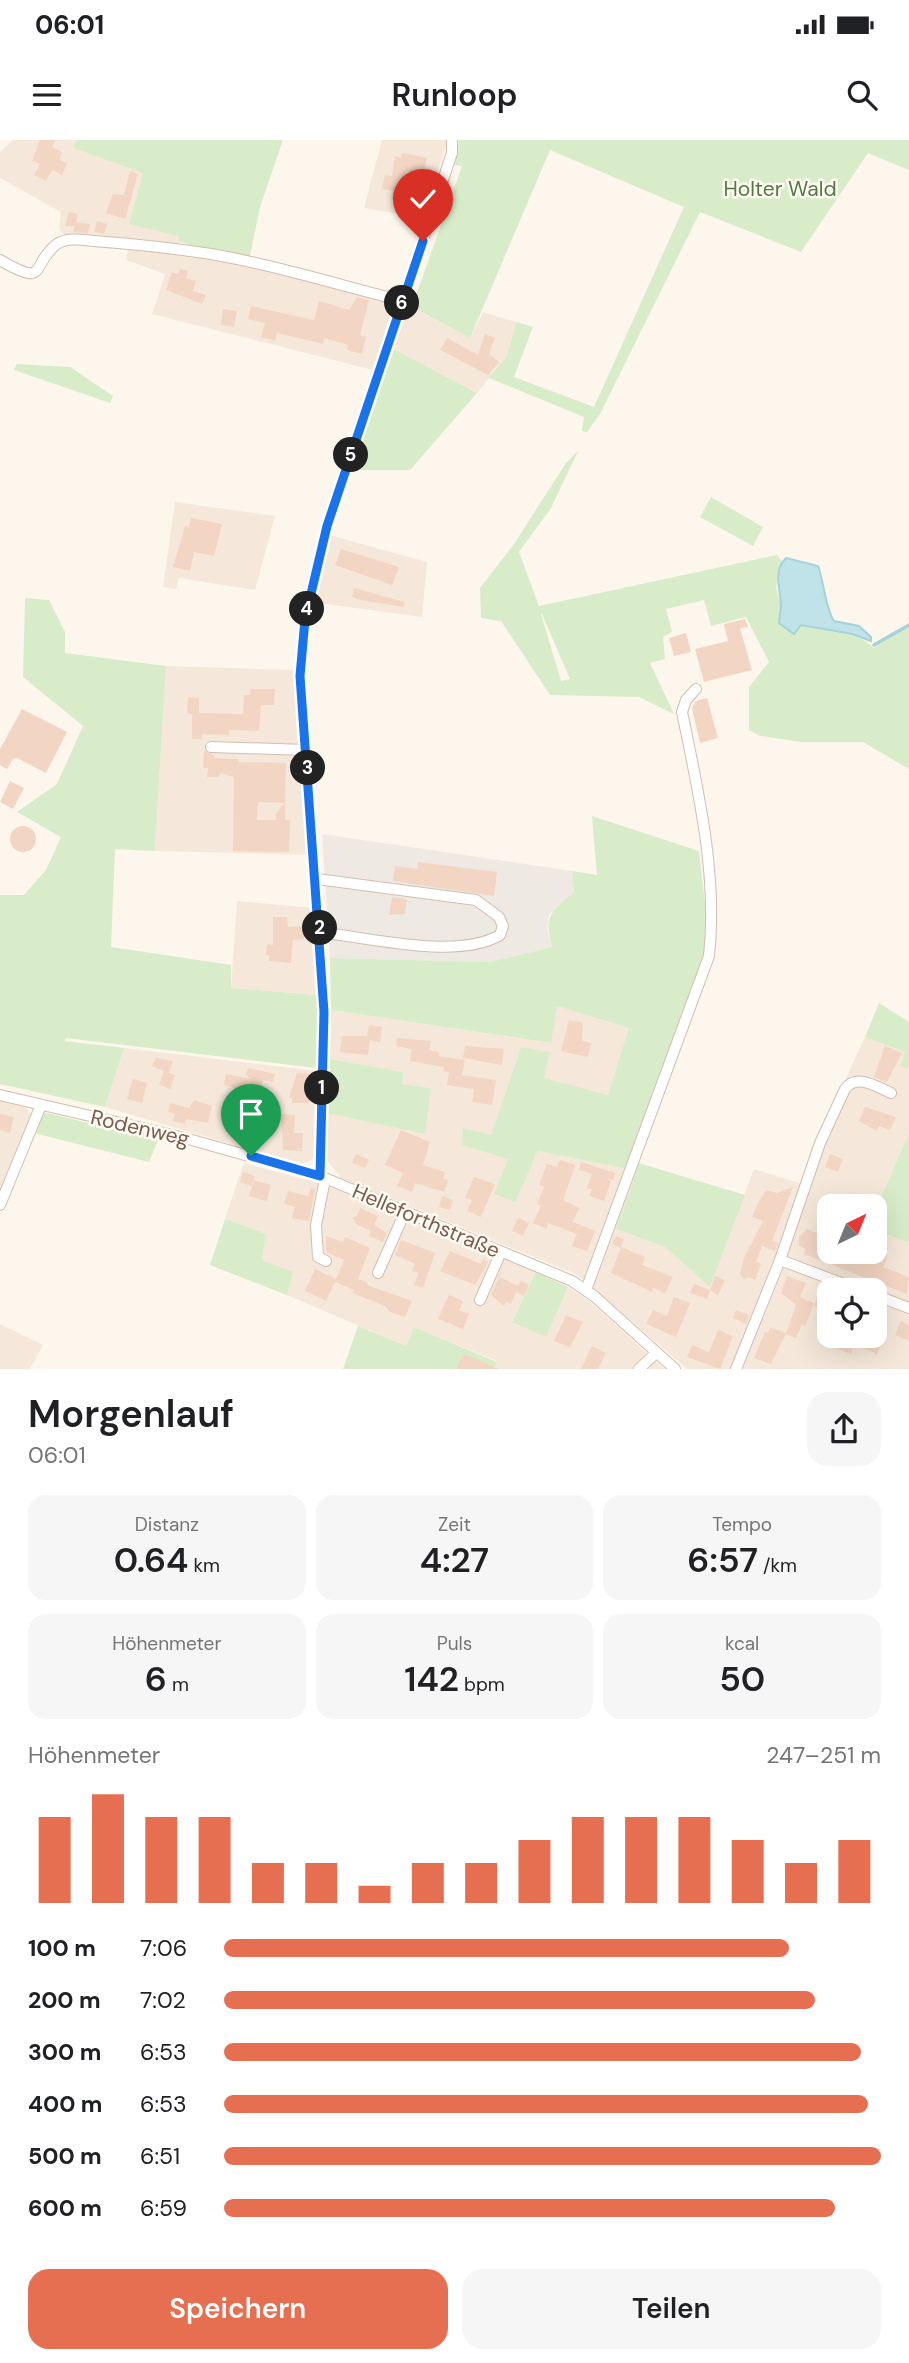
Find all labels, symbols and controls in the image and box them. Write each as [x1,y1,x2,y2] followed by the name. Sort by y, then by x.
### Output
[35,8,104,42] text: 06:01
[391,74,518,116] text: Runloop
[28,76,66,114] icon: menu
[843,76,881,114] icon: search
[393,169,453,241] pin
[723,175,837,203] park label: Holter Wald
[404,180,442,218] icon: check
[384,286,420,320] pin: 6
[395,290,408,315] text: 6
[334,438,368,472] pin: 5
[345,442,356,467] text: 5
[290,592,324,626] pin: 4
[300,596,313,621] text: 4
[290,750,326,786] pin: 3
[302,755,313,780] text: 3
[302,910,338,946] pin: 2
[314,915,325,940] text: 2
[304,1070,340,1105] pin: 1
[318,1075,325,1100] text: 1
[221,1084,281,1156] pin
[232,1095,270,1133] icon: arrive
[88,1103,192,1153] street label: Rodenweg
[348,1177,504,1265] street label: Helleforthstraße
[817,1194,887,1264] north arrow
[817,1194,887,1348] map controls
[817,1278,887,1348] button: locate
[28,1389,234,1439] text: Morgenlauf
[807,1392,881,1466] button: share
[28,1440,86,1470] text: 06:01
[135,1512,199,1537] text: Distanz
[438,1512,471,1537] text: Zeit
[712,1512,772,1537] text: Tempo
[114,1537,188,1583] text: 0.64
[420,1537,489,1583] text: 4:27
[687,1537,758,1583] text: 6:57
[188,1553,220,1578] text: km
[758,1553,797,1578] text: /km
[112,1631,221,1656] text: Höhenmeter
[437,1631,472,1656] text: Puls
[725,1631,759,1656] text: kcal
[145,1656,167,1702] text: 6
[404,1656,459,1702] text: 142
[719,1656,765,1702] text: 50
[167,1672,189,1697] text: m
[459,1672,505,1697] text: bpm
[28,1740,160,1770] text: Höhenmeter
[766,1740,881,1770] text: 247–251 m
[28,1933,96,1963] text: 100 m
[140,1933,187,1963] text: 7:06
[28,1985,101,2015] text: 200 m
[140,1985,186,2015] text: 7:02
[28,2037,101,2067] text: 300 m
[140,2037,187,2067] text: 6:53
[28,2089,102,2119] text: 400 m
[140,2089,187,2119] text: 6:53
[28,2141,102,2171] text: 500 m
[140,2141,180,2171] text: 6:51
[28,2193,102,2223] text: 600 m
[140,2193,187,2223] text: 6:59
[28,2269,448,2349] button: Speichern
[462,2269,881,2349] button: Teilen

